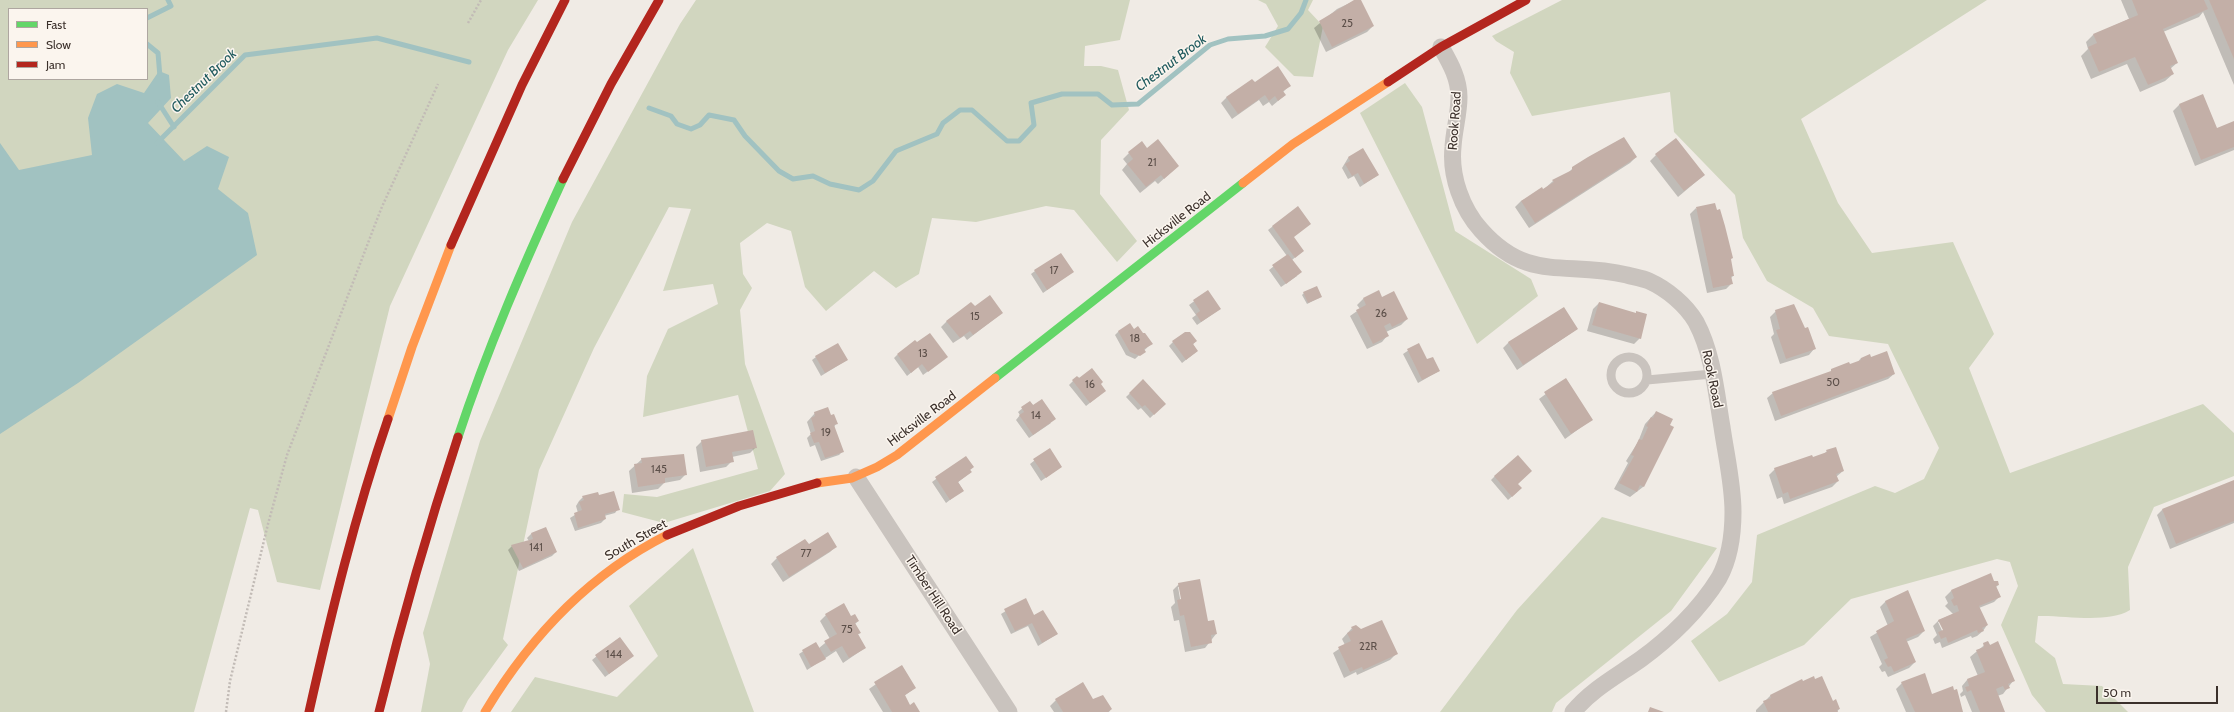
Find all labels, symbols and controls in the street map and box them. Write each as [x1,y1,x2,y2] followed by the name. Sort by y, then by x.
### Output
[8,8,148,80] legend
[46,17,66,32] text: Fast
[1341,17,1353,31] house number: 25
[1132,31,1210,95] water label: Chestnut Brook
[46,37,71,52] text: Slow
[168,46,240,116] water label: Chestnut Brook
[46,57,65,72] text: Jam
[1445,91,1465,151] street label: Rook Road
[1147,156,1157,170] house number: 21
[1140,189,1214,251] street label: Hicksville Road
[1049,264,1059,278] house number: 17
[1375,307,1387,321] house number: 26
[970,310,980,324] house number: 15
[1130,332,1140,346] house number: 18
[918,347,928,361] house number: 13
[1698,349,1726,409] street label: Rook Road
[1826,376,1840,390] house number: 50
[1085,378,1095,392] house number: 16
[885,388,959,450] street label: Hicksville Road
[1031,409,1041,423] house number: 14
[821,426,831,440] house number: 19
[651,463,667,477] house number: 145
[602,516,670,564] street label: South Street
[529,541,543,555] house number: 141
[800,547,812,561] house number: 77
[902,553,964,637] street label: Timber Hill Road
[841,623,853,637] house number: 75
[1359,640,1377,654] house number: 22R
[606,648,622,662] house number: 144
[2098,678,2220,704] scale bar
[2103,685,2131,700] text: 50 m

